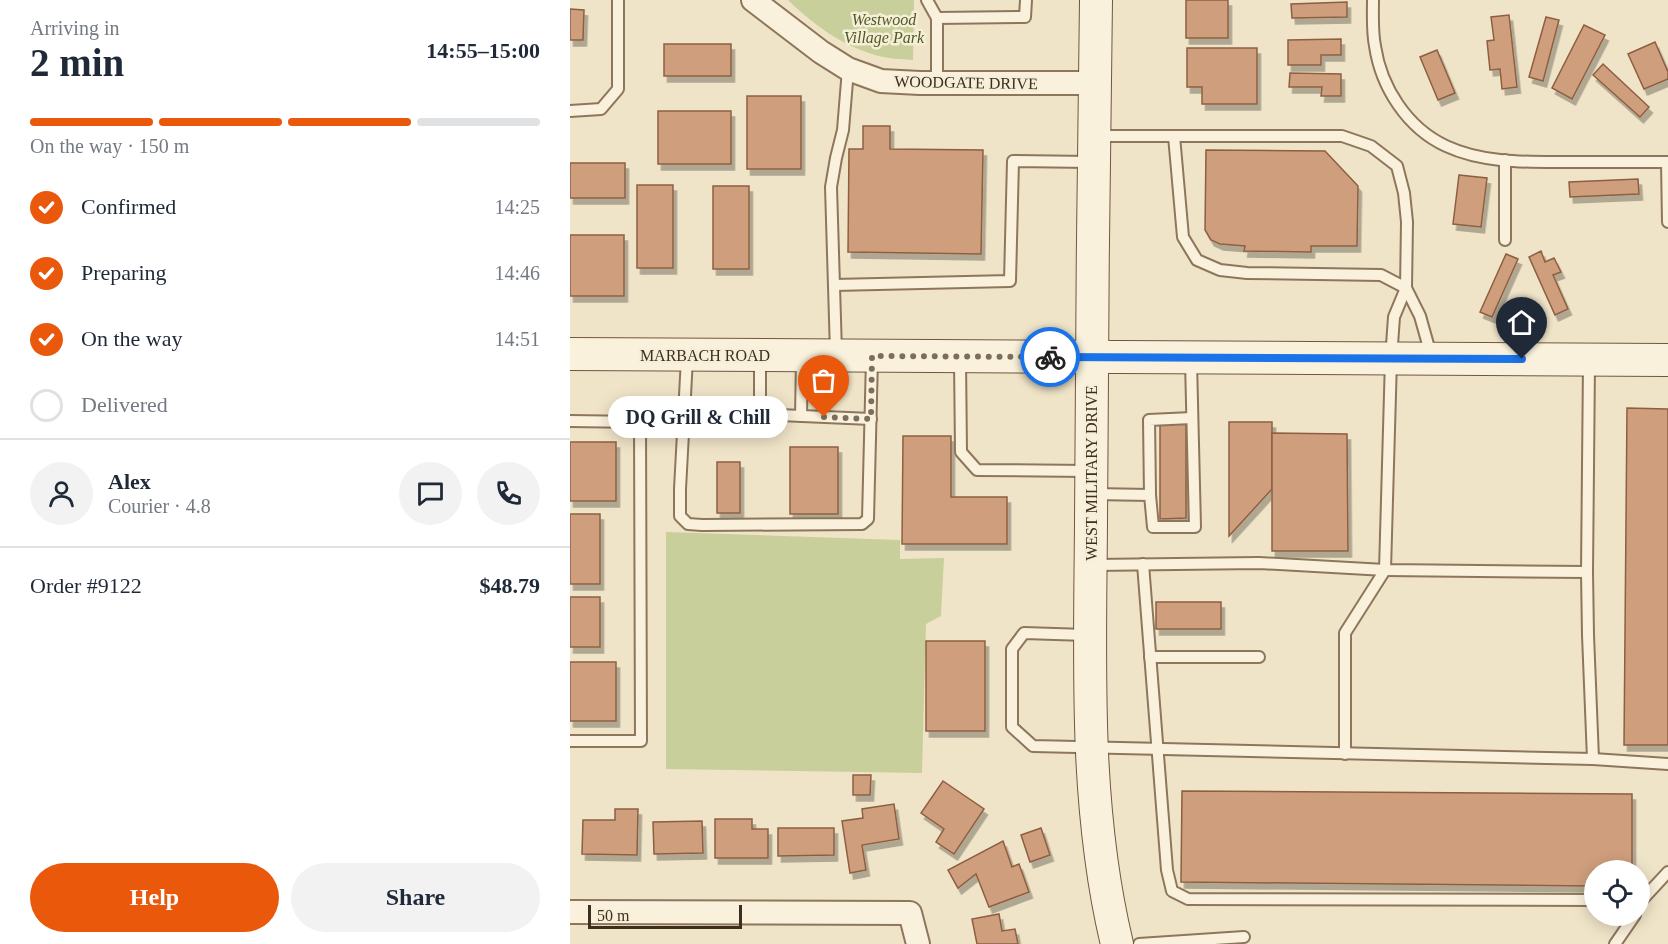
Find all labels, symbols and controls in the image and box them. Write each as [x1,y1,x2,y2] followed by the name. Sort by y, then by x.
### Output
[844,11,925,47] park label: Westwood Village Park
[30,17,119,39] text: Arriving in
[426,38,540,63] text: 14:55–15:00
[30,41,124,84] text: 2 min
[894,73,1038,92] street label: WOODGATE DRIVE
[30,135,189,157] text: On the way · 150 m
[30,191,63,224] icon: check
[81,194,176,219] text: Confirmed
[494,196,540,218] text: 14:25
[30,257,63,290] icon: check
[81,260,167,285] text: Preparing
[494,262,540,284] text: 14:46
[1496,297,1547,359] pin
[1505,306,1538,339] icon: home
[30,323,63,356] icon: check
[81,326,182,351] text: On the way
[1020,327,1080,387] courier
[494,328,540,350] text: 14:51
[1034,341,1067,374] icon: bike
[640,347,770,364] street label: MARBACH ROAD
[798,355,849,417] pin
[807,364,840,397] icon: bag
[1083,385,1100,561] street label: WEST MILITARY DRIVE
[81,392,168,417] text: Delivered
[608,396,788,438] callout: DQ Grill & Chill
[626,406,771,428] text: DQ Grill & Chill
[30,462,93,525] button: person
[399,462,462,525] button: chat
[477,462,540,525] button: phone
[108,469,151,494] text: Alex
[108,495,211,517] text: Courier · 4.8
[30,573,142,598] text: Order #9122
[480,573,540,598] text: $48.79
[1584,860,1650,926] map controls
[1584,860,1650,926] button: locate
[30,863,279,932] button: Help
[291,863,540,932] button: Share
[588,902,742,930] scale bar
[597,907,629,924] text: 50 m

